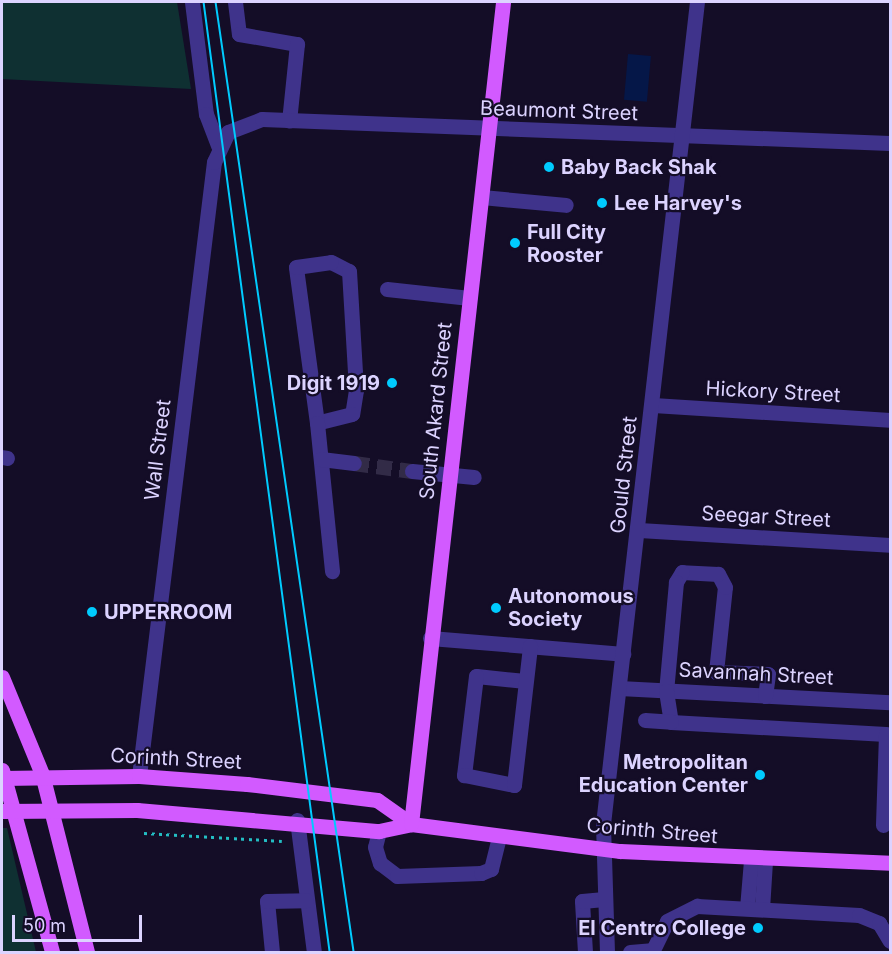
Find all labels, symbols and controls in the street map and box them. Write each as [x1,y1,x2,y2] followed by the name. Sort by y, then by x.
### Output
[480,96,638,126] street label: Beaumont Street
[561,155,717,179] place label: Baby Back Shak
[542,160,556,174] marker: Baby Back Shak
[614,191,742,215] place label: Lee Harvey's
[595,196,609,210] marker: Lee Harvey's
[527,220,606,267] place label: Full City Rooster
[508,236,522,250] marker: Full City Rooster
[415,321,457,501] street label: South Akard Street
[287,371,380,395] place label: Digit 1919
[385,376,399,390] marker: Digit 1919
[705,376,841,408] street label: Hickory Street
[140,398,176,502] street label: Wall Street
[606,415,642,535] street label: Gould Street
[701,502,831,532] street label: Seegar Street
[508,584,634,631] place label: Autonomous Society
[104,600,232,624] place label: UPPERROOM
[489,601,503,615] marker: Autonomous Society
[85,605,99,619] marker: UPPERROOM
[678,658,834,690] street label: Savannah Street
[110,744,242,774] street label: Corinth Street
[579,751,748,798] place label: Metropolitan Education Center
[753,768,767,782] marker: Metropolitan Education Center
[585,813,719,849] street label: Corinth Street
[15,903,146,941] scale bar
[23,915,66,936] text: 50 m
[578,916,746,940] place label: El Centro College
[751,921,765,935] marker: El Centro College

